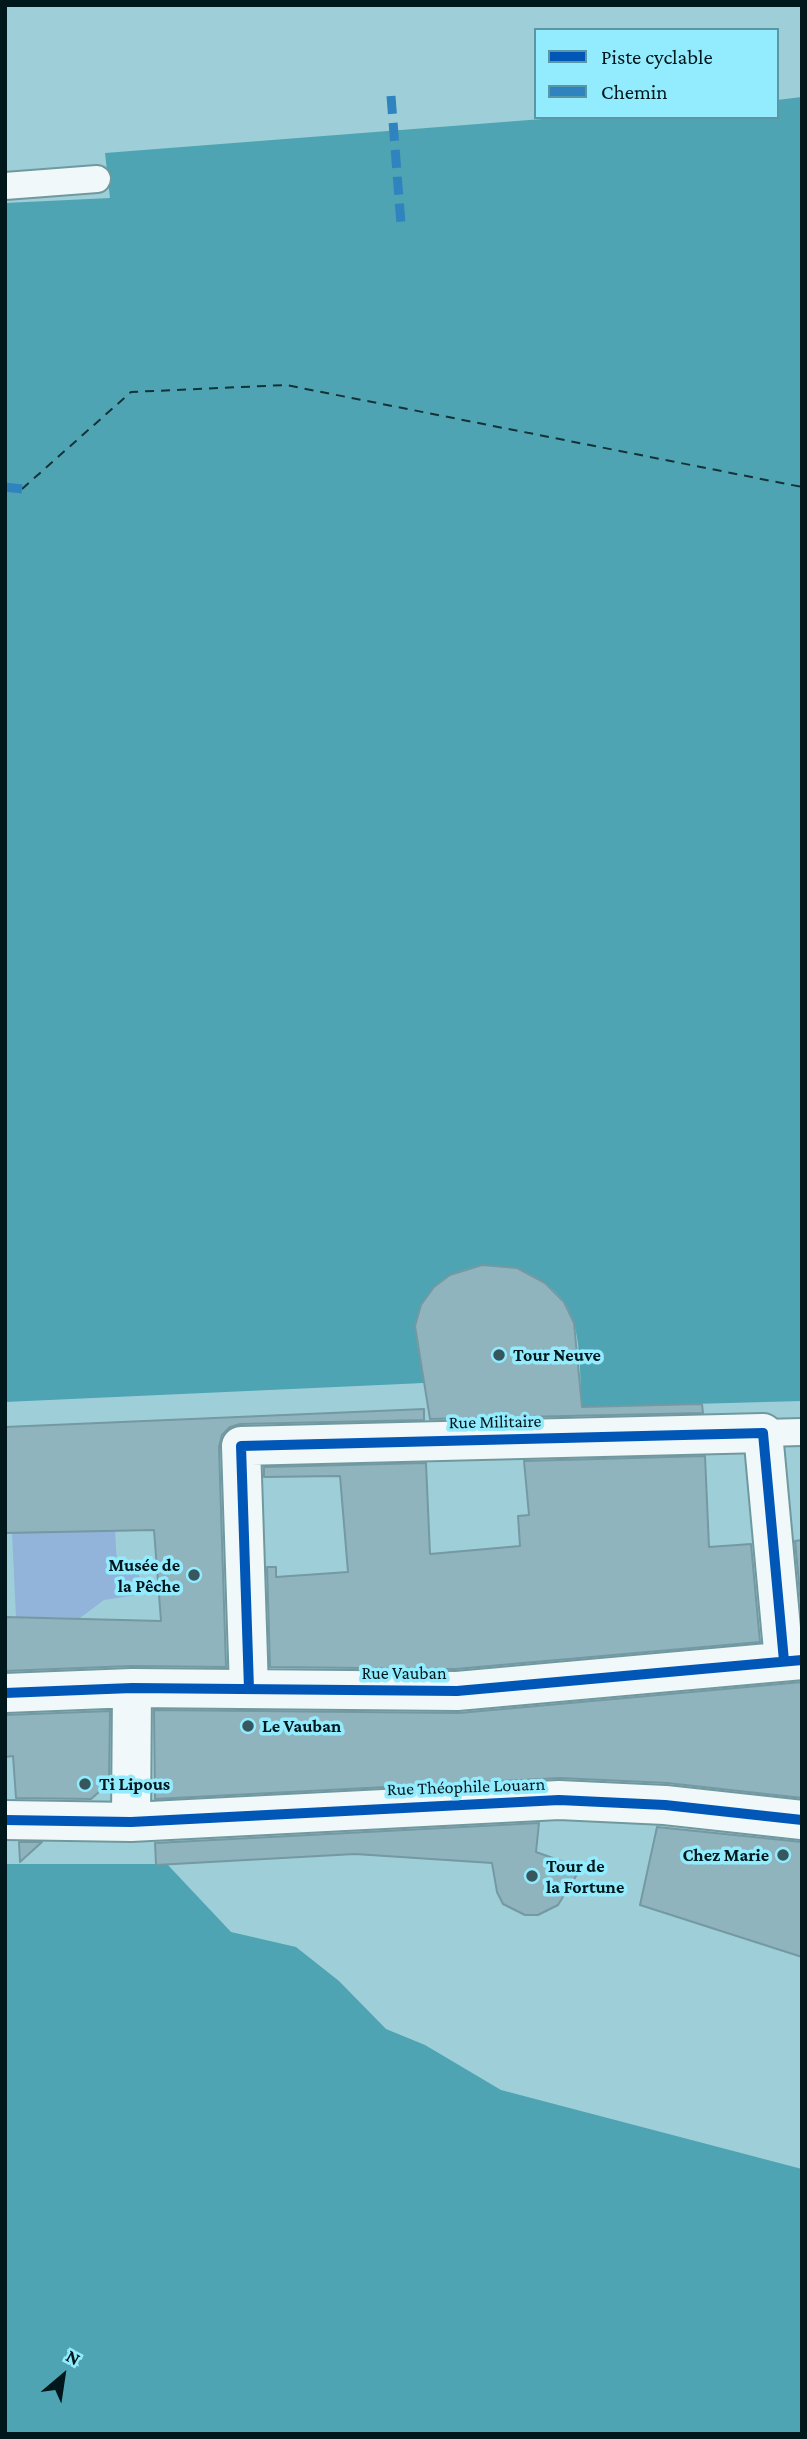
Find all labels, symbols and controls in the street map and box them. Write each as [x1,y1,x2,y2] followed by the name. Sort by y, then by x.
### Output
[534,28,779,119] legend
[601,45,713,69] text: Piste cyclable
[601,80,668,104] text: Chemin
[513,1344,601,1366] place label: Tour Neuve
[491,1347,507,1363] marker: Tour Neuve
[449,1410,541,1434] street label: Rue Militaire
[108,1554,180,1596] place label: Musée de la Pêche
[186,1567,202,1583] marker: Musée de la Pêche
[361,1662,447,1684] street label: Rue Vauban
[262,1715,341,1737] place label: Le Vauban
[240,1718,256,1734] marker: Le Vauban
[99,1773,170,1795] place label: Ti Lipous
[386,1773,546,1801] street label: Rue Théophile Louarn
[77,1776,93,1792] marker: Ti Lipous
[682,1844,769,1866] place label: Chez Marie
[775,1847,791,1863] marker: Chez Marie
[546,1855,624,1898] place label: Tour de la Fortune
[524,1868,540,1884] marker: Tour de la Fortune
[28,2341,98,2411] north arrow
[63,2345,84,2370] text: N

